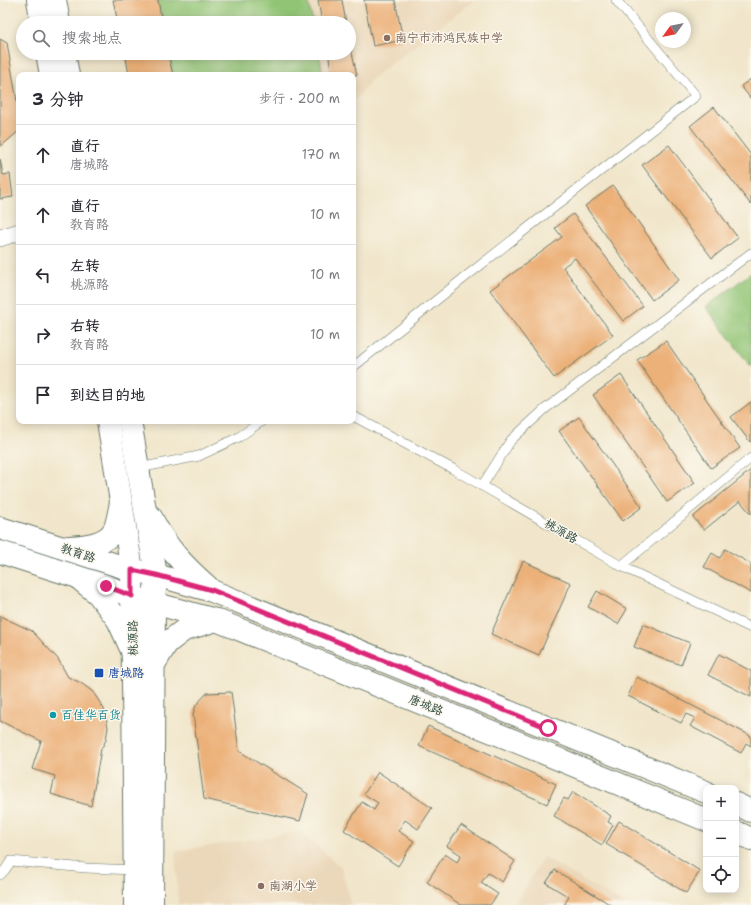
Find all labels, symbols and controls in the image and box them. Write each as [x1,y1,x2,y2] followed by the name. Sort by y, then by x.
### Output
[655,12,691,48] north arrow
[16,16,356,60] search box
[30,27,52,49] icon: search
[62,28,122,48] text: 搜索地点
[395,30,503,46] place label: 南宁市沛鸿民族中学
[382,33,392,43] marker: 南宁市沛鸿民族中学
[32,88,84,110] text: 3 分钟
[259,90,340,107] text: 步行 · 200 m
[70,136,100,156] text: 直行
[32,144,54,166] icon: ahead
[302,146,340,163] text: 170 m
[70,156,109,173] text: 唐城路
[70,196,100,216] text: 直行
[32,204,54,226] icon: ahead
[310,206,340,223] text: 10 m
[70,216,109,233] text: 教育路
[70,256,100,276] text: 左转
[32,264,54,286] icon: left
[310,266,340,283] text: 10 m
[70,276,109,293] text: 桃源路
[70,316,100,336] text: 右转
[32,324,54,346] icon: right
[310,326,340,343] text: 10 m
[70,336,109,353] text: 教育路
[32,384,54,406] icon: arrive
[70,385,145,405] text: 到达目的地
[541,515,581,547] street label: 桃源路
[58,540,98,566] street label: 教育路
[97,577,115,595] route end
[125,620,141,656] street label: 桃源路
[108,665,144,681] place label: 唐城路
[93,667,105,679] marker: 唐城路
[406,691,446,719] street label: 唐城路
[61,707,121,723] place label: 百佳华百货
[48,710,58,720] marker: 百佳华百货
[539,719,557,737] route start
[703,785,739,893] map controls
[703,785,739,821] button: +
[703,821,739,857] button: −
[703,857,739,893] button: locate
[269,878,317,894] place label: 南湖小学
[256,881,266,891] marker: 南湖小学

